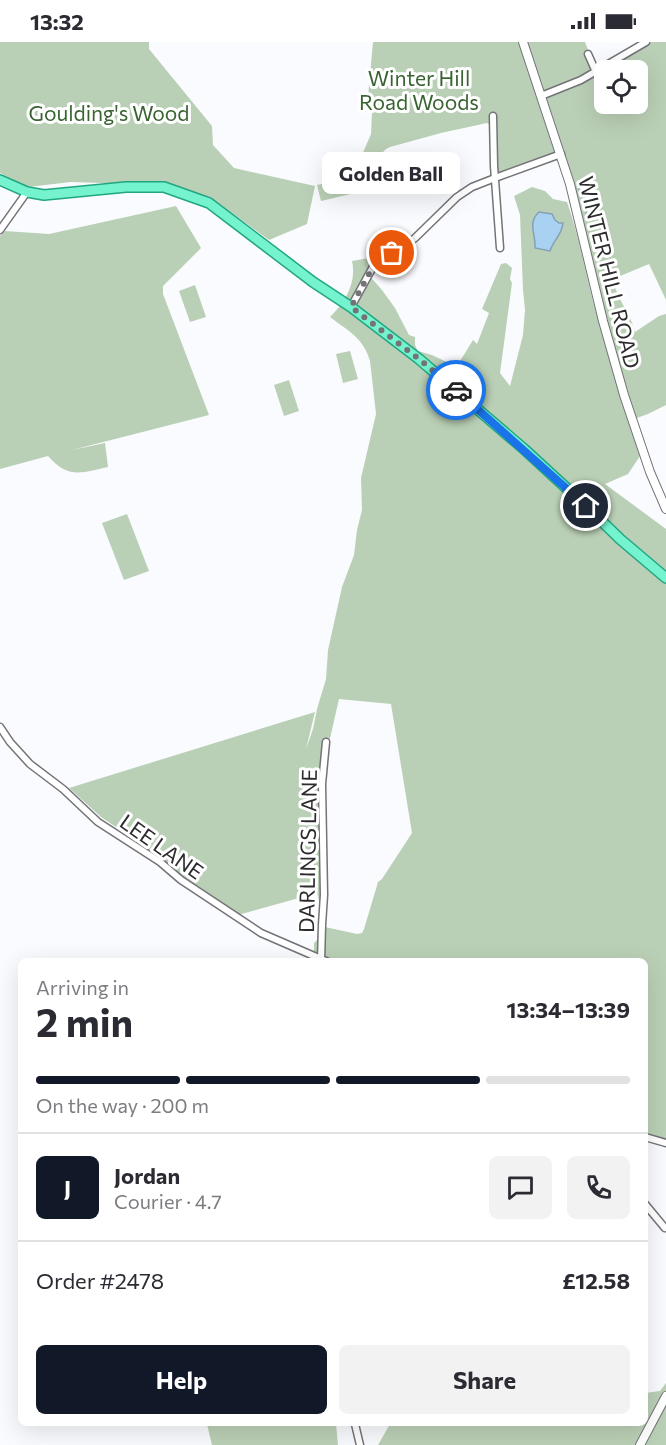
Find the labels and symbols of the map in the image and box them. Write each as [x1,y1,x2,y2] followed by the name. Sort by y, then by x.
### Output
[359,65,479,114] park label: Winter Hill Road Woods
[29,100,189,125] park label: Goulding's Wood
[323,151,461,193] callout: Golden Ball
[574,173,646,371] street label: WINTER HILL ROAD
[366,227,417,278] pin
[426,360,486,420] courier
[560,480,611,531] pin
[293,769,321,933] street label: DARLINGS LANE
[116,808,208,884] street label: LEE LANE

